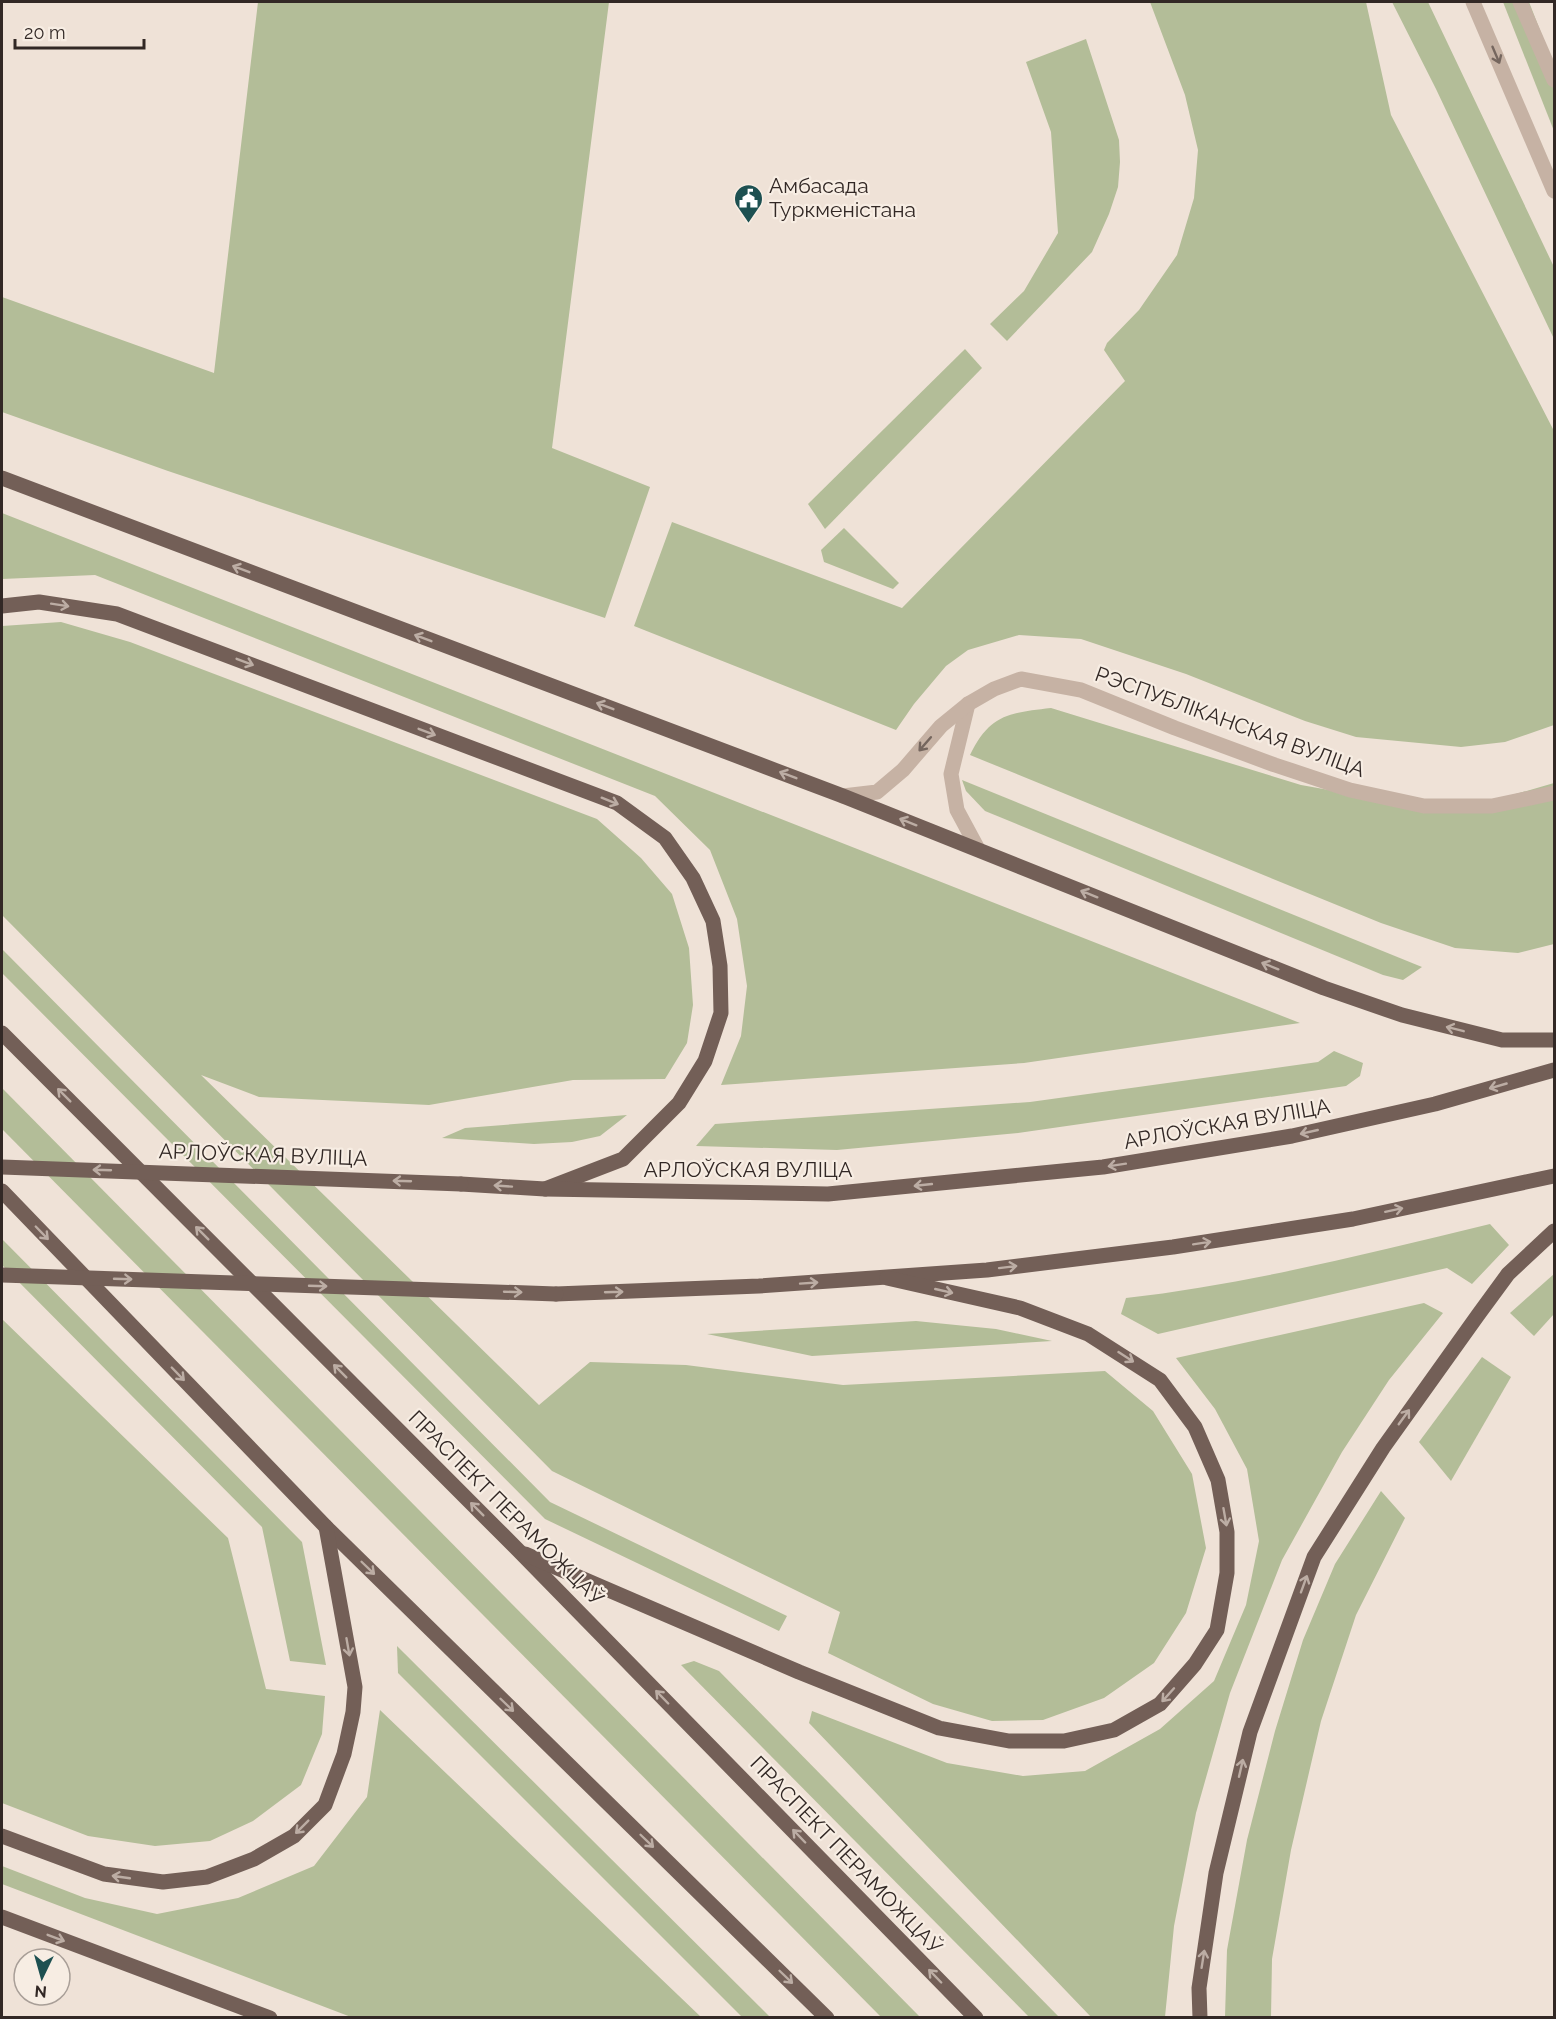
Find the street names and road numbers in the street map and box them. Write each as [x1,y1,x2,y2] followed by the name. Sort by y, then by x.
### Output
[1092,661,1368,782] street label: РЭСПУБЛІКАНСКАЯ ВУЛІЦА
[1122,1093,1332,1154] street label: АРЛОЎСКАЯ ВУЛІЦА
[158,1138,368,1171] street label: АРЛОЎСКАЯ ВУЛІЦА
[644,1157,852,1182] street label: АРЛОЎСКАЯ ВУЛІЦА
[404,1405,610,1611] street label: ПРАСПЕКТ ПЕРАМОЖЦАЎ
[745,1751,948,1959] street label: ПРАСПЕКТ ПЕРАМОЖЦАЎ

